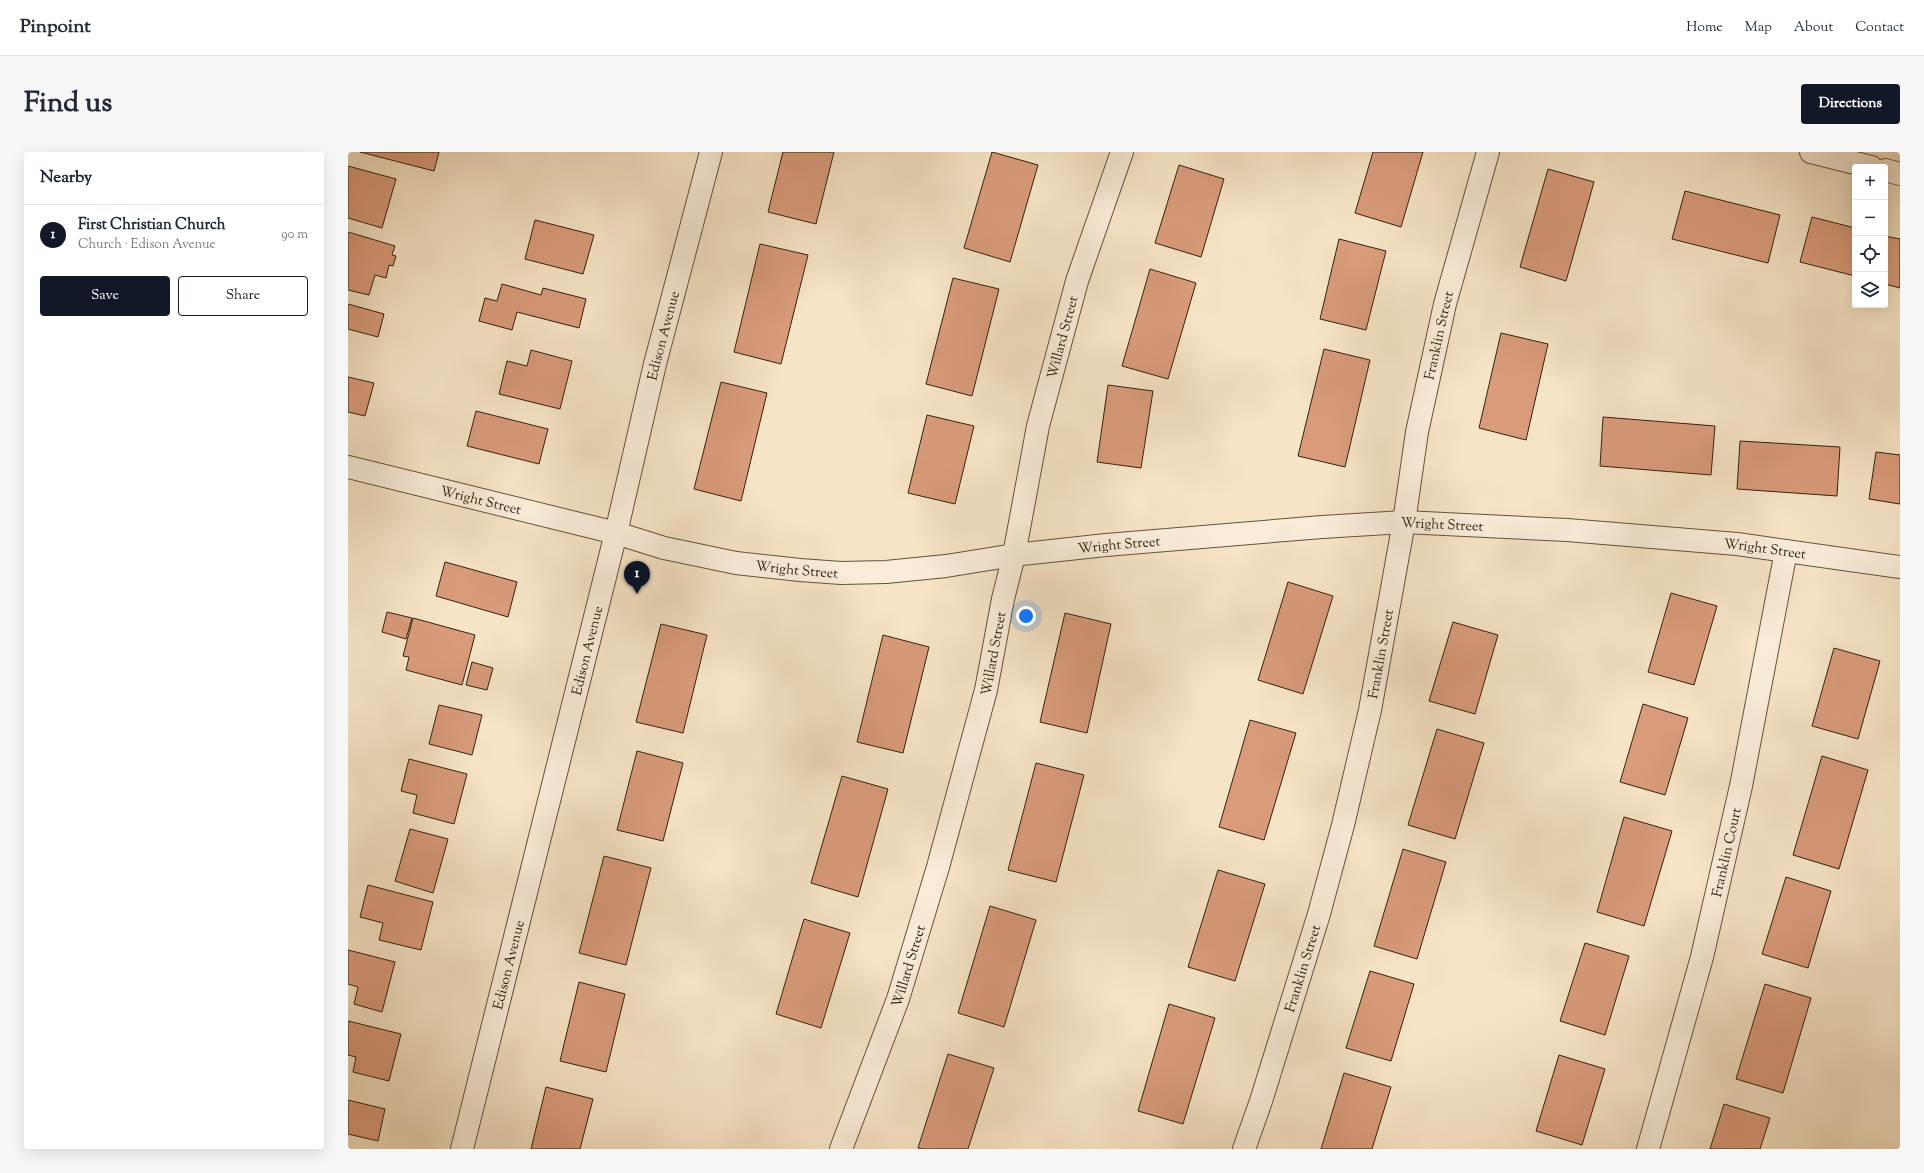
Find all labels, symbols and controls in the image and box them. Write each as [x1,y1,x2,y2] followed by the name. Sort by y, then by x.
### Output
[20,14,91,41] text: Pinpoint
[1686,18,1723,38] text: Home
[1745,18,1772,38] text: Map
[1794,18,1833,38] text: About
[1855,18,1904,38] text: Contact
[24,84,112,124] text: Find us
[1801,84,1900,124] button: Directions
[1852,164,1888,308] map controls
[1852,164,1888,200] button: +
[40,166,92,190] text: Nearby
[1852,200,1888,236] button: −
[78,215,226,236] text: First Christian Church
[51,226,55,244] text: 1
[281,226,308,244] text: 90 m
[78,236,216,254] text: Church · Edison Avenue
[1852,236,1888,272] button: locate
[1852,272,1888,308] button: layers
[40,276,170,316] button: Save
[178,276,308,316] button: Share
[644,289,686,383] street label: Edison Avenue
[1421,289,1460,382] street label: Franklin Street
[1043,294,1085,381] street label: Willard Street
[438,482,523,521] street label: Wright Street
[1400,514,1484,538] street label: Wright Street
[1077,532,1161,560] street label: Wright Street
[1723,535,1807,566] street label: Wright Street
[754,557,839,585] street label: Wright Street
[624,561,650,594] pin: 1
[568,604,609,698] street label: Edison Avenue
[1016,606,1036,626] your location
[1364,608,1400,701] street label: Franklin Street
[977,610,1012,697] street label: Willard Street
[1708,806,1748,899] street label: Franklin Court
[489,918,531,1012] street label: Edison Avenue
[1281,922,1327,1015] street label: Franklin Street
[888,923,932,1011] street label: Willard Street

